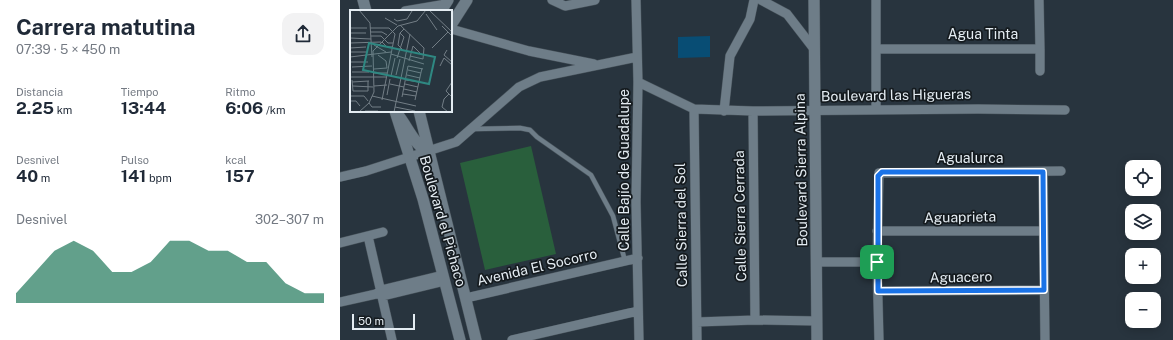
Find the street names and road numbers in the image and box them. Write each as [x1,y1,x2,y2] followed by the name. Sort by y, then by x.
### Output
[948,26,1018,42] street label: Agua Tinta
[821,86,971,104] street label: Boulevard las Higueras
[616,89,632,251] street label: Calle Bajío de Guadalupe
[792,93,810,247] street label: Boulevard Sierra Alpina
[731,150,749,282] street label: Calle Sierra Cerrada
[937,150,1003,166] street label: Agualurca
[417,154,469,288] street label: Boulevard el Pichaco
[672,163,690,287] street label: Calle Sierra del Sol
[924,208,996,226] street label: Aguaprieta
[475,245,599,289] street label: Avenida El Socorro
[929,268,993,286] street label: Aguacero

